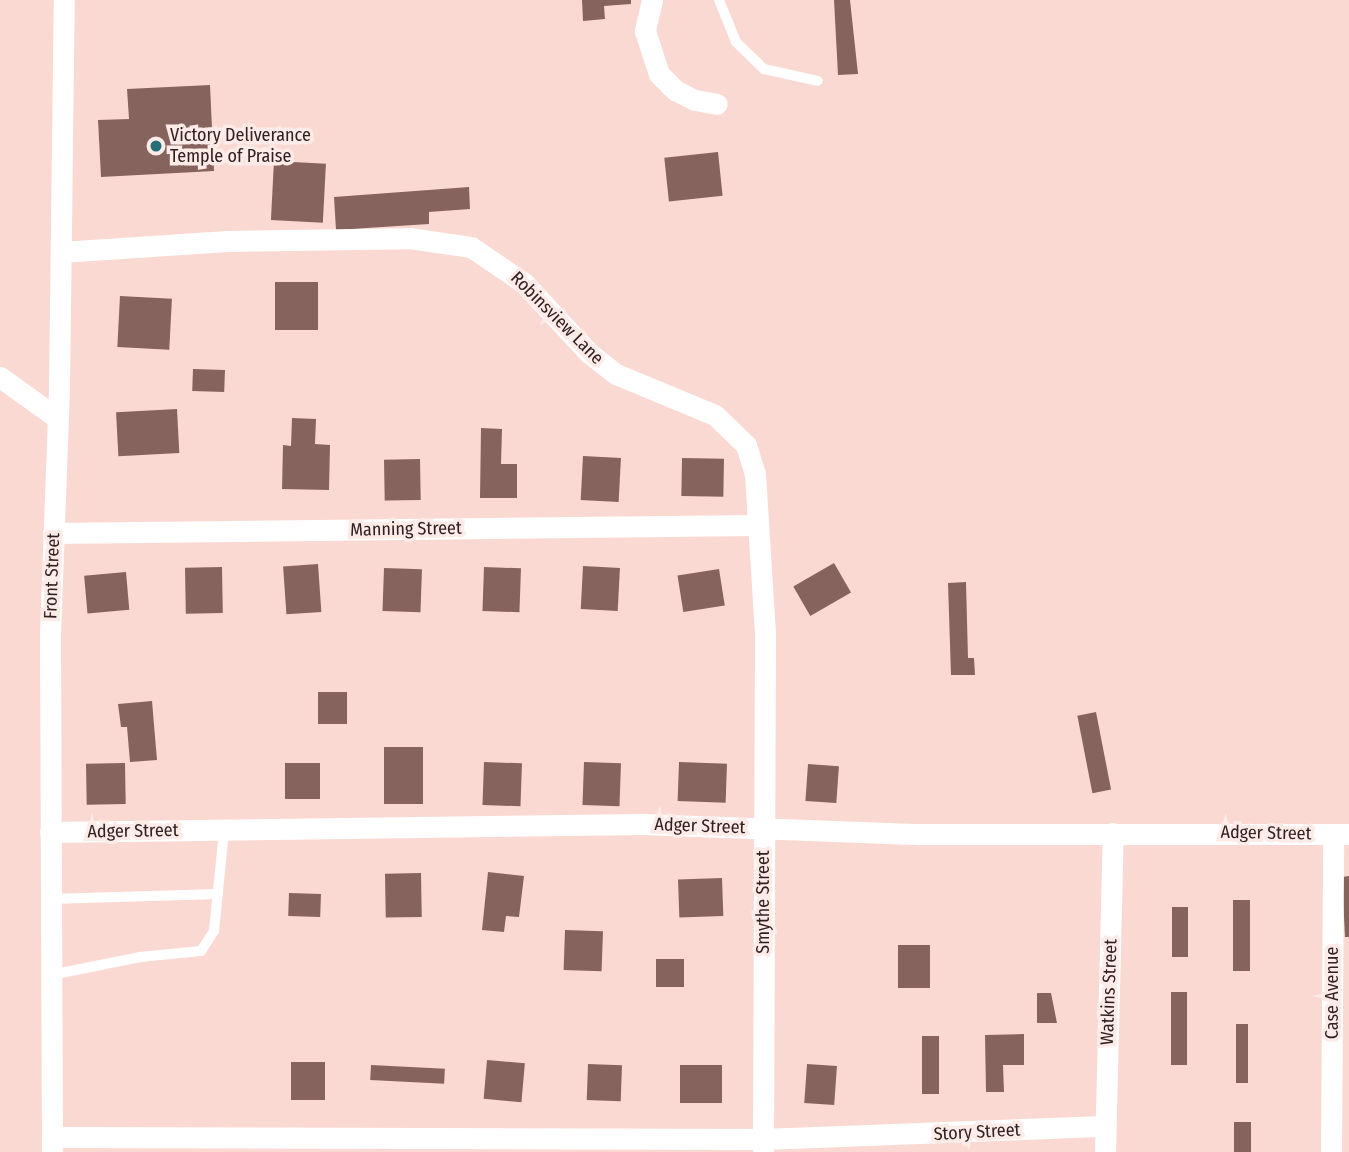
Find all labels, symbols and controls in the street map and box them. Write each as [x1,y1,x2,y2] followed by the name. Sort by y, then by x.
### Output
[170,125,311,168] place label: Victory Deliverance Temple of Praise
[148,138,164,154] marker: Victory Deliverance Temple of Praise
[506,267,608,369] street label: Robinsview Lane
[350,517,462,541] street label: Manning Street
[40,532,64,620] street label: Front Street
[654,814,746,838] street label: Adger Street
[87,819,179,843] street label: Adger Street
[1220,821,1312,845] street label: Adger Street
[752,850,774,954] street label: Smythe Street
[1096,939,1122,1045] street label: Watkins Street
[1321,947,1343,1039] street label: Case Avenue
[933,1119,1021,1145] street label: Story Street

